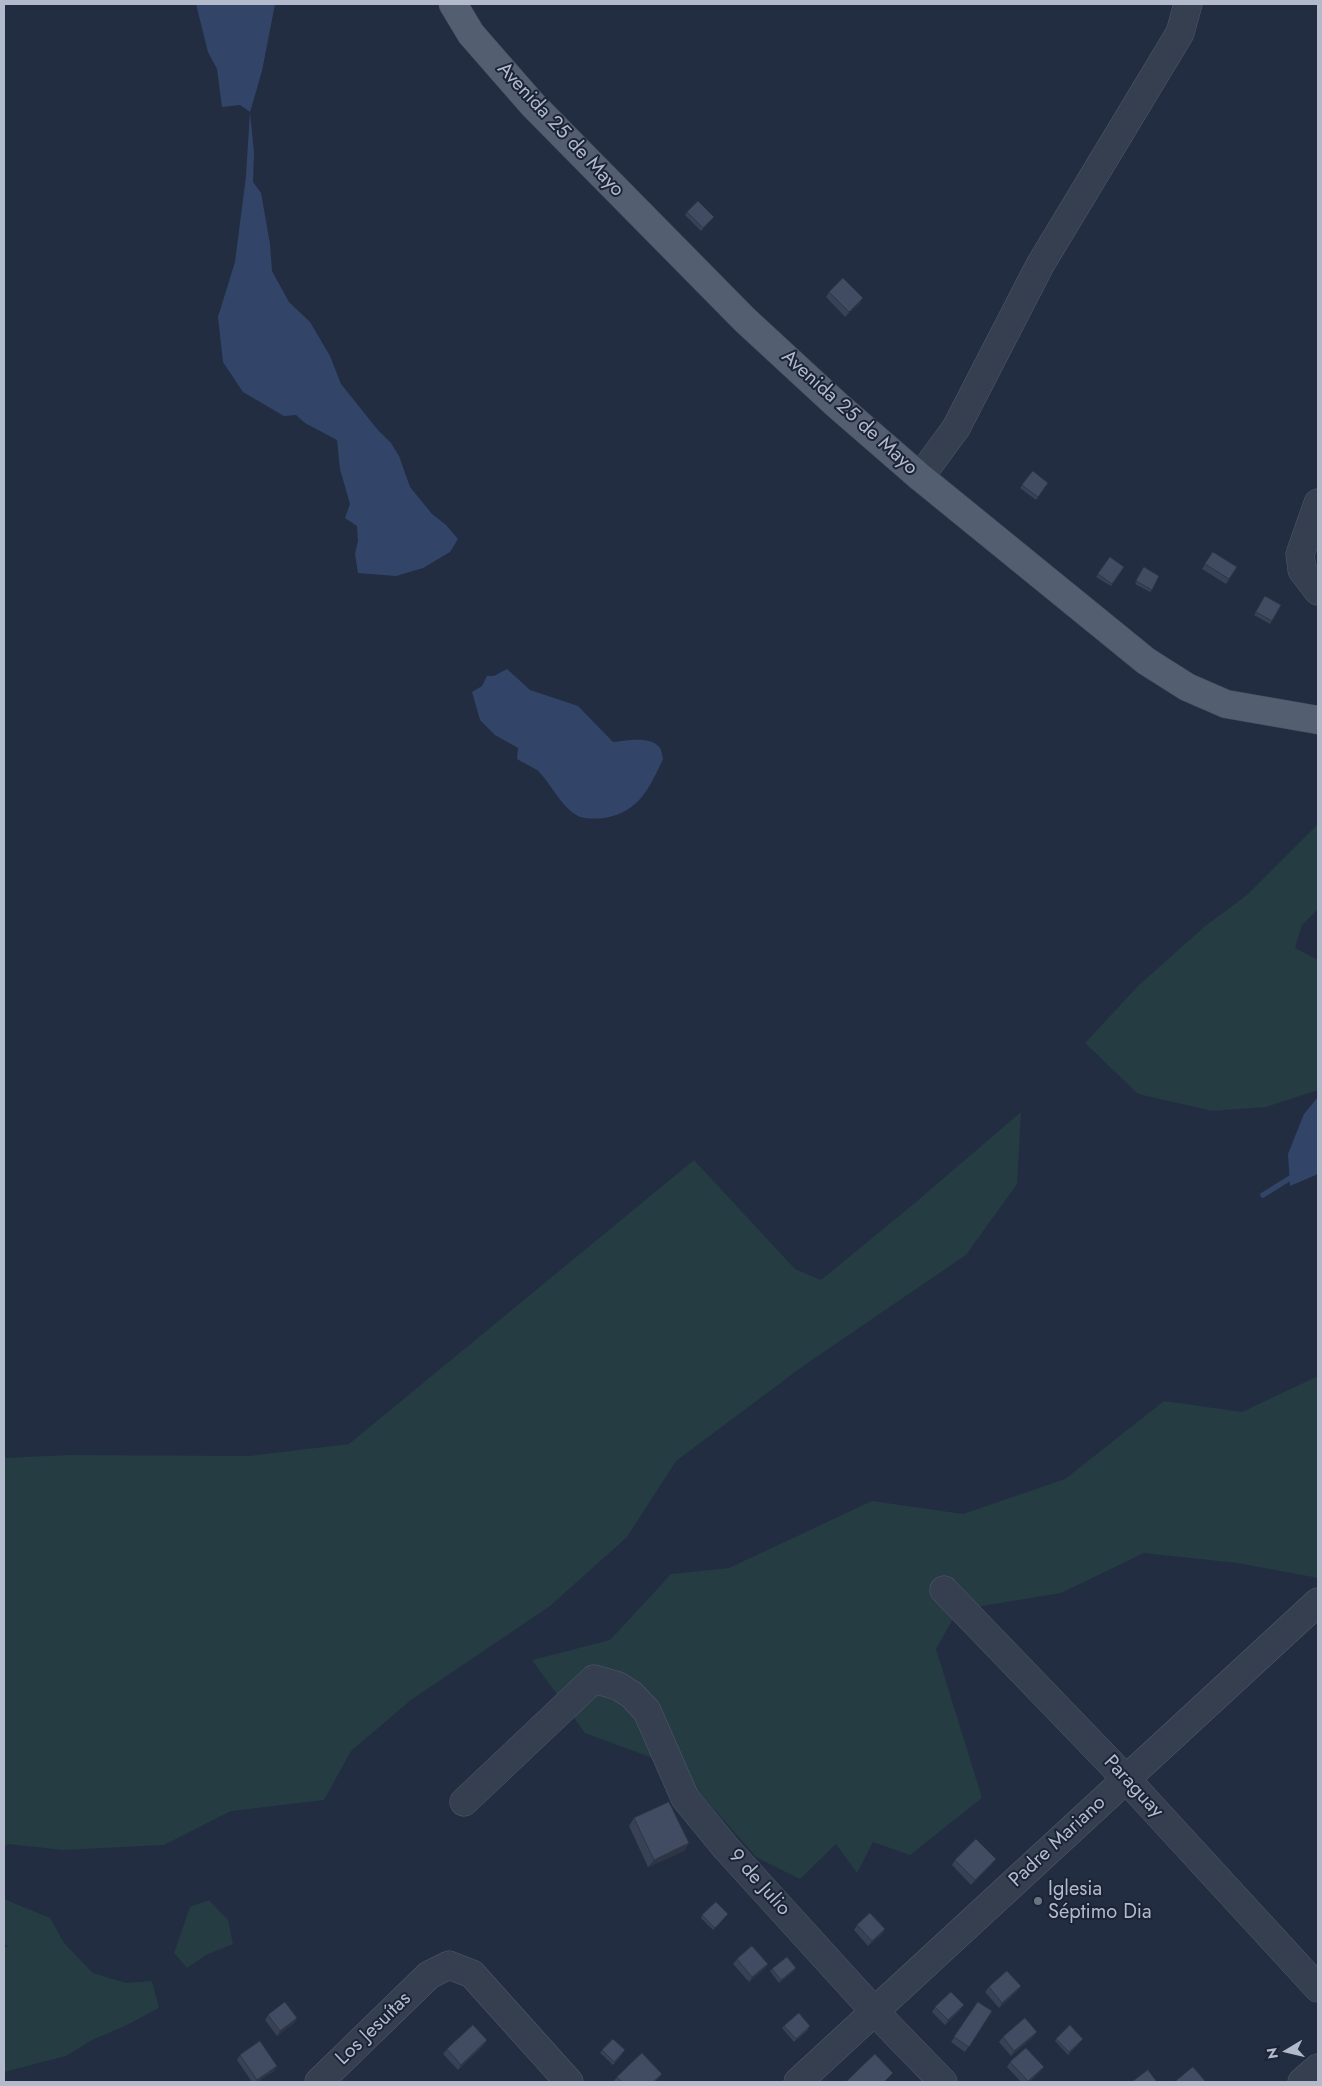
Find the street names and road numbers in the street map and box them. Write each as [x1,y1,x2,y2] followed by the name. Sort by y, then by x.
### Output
[491,58,629,202] street label: Avenida 25 de Mayo
[776,345,922,481] street label: Avenida 25 de Mayo
[1098,1751,1168,1823] street label: Paraguay
[1005,1791,1111,1893] street label: Padre Mariano
[723,1845,795,1921] street label: 9 de Julio
[331,1987,417,2071] street label: Los Jesuítas

